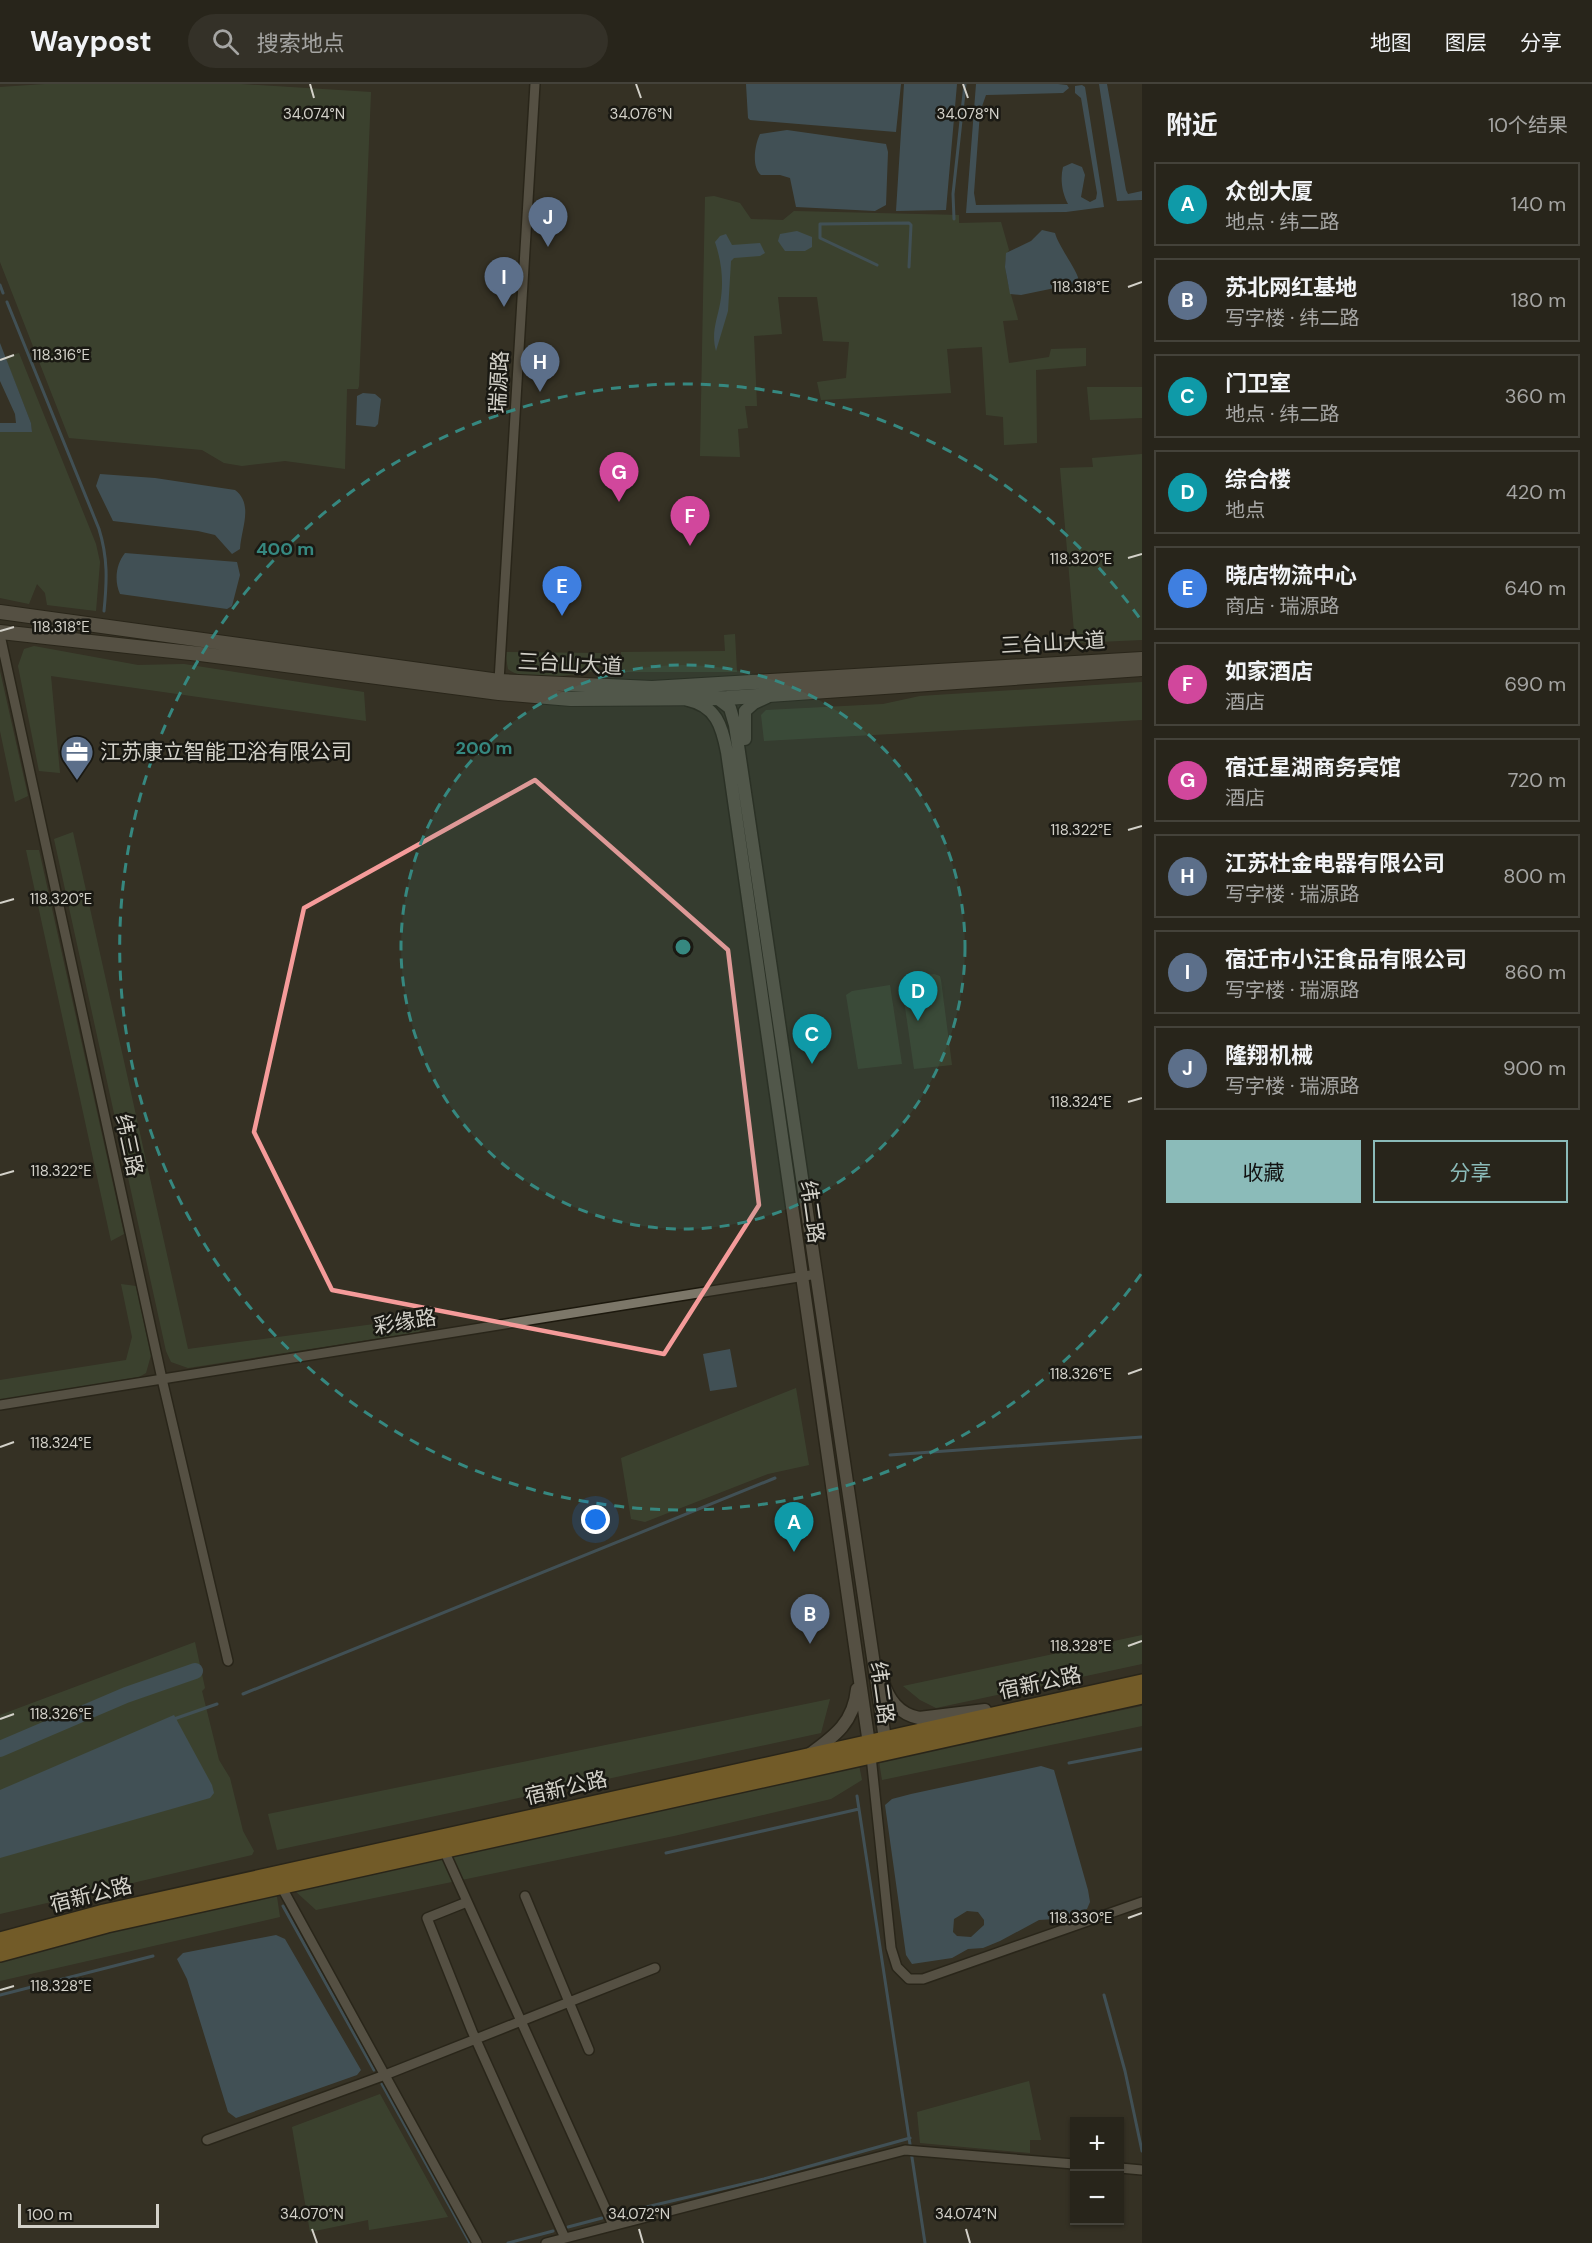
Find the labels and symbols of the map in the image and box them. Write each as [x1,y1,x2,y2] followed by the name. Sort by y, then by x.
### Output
[283,104,345,124] text: 34.074°N
[610,104,672,124] text: 34.076°N
[937,104,999,124] text: 34.078°N
[528,198,568,247] pin: J
[484,258,524,307] pin: I
[1052,277,1110,297] text: 118.318°E
[520,342,560,392] pin: H
[32,345,90,365] text: 118.316°E
[483,350,515,414] street label: 瑞源路
[600,452,638,502] pin: G
[670,496,710,546] pin: F
[256,537,314,561] text: 400 m
[1050,549,1112,569] text: 118.320°E
[542,566,582,616] pin: E
[32,617,90,637] text: 118.318°E
[1000,626,1106,660] street label: 三台山大道
[517,647,623,681] street label: 三台山大道
[59,734,95,781] office icon: 江苏康立智能卫浴有限公司
[456,736,512,760] text: 200 m
[100,738,352,766] place label: 江苏康立智能卫浴有限公司
[1050,820,1112,840] text: 118.322°E
[30,889,92,909] text: 118.320°E
[673,937,693,957] centre of rings
[898,972,938,1021] pin: D
[792,1014,832,1064] pin: C
[1050,1092,1112,1112] text: 118.324°E
[109,1111,149,1179] street label: 纬三路
[30,1161,92,1181] text: 118.322°E
[794,1179,830,1245] street label: 纬二路
[372,1303,438,1341] street label: 彩缘路
[1050,1364,1112,1384] text: 118.326°E
[30,1433,92,1453] text: 118.324°E
[774,1502,814,1552] pin: A
[581,1505,610,1534] your location
[790,1594,830,1644] pin: B
[1050,1636,1112,1656] text: 118.328°E
[864,1660,900,1726] street label: 纬二路
[996,1661,1084,1705] street label: 宿新公路
[30,1704,92,1724] text: 118.326°E
[522,1765,610,1811] street label: 宿新公路
[47,1871,135,1919] street label: 宿新公路
[1049,1908,1113,1928] text: 118.330°E
[30,1976,92,1996] text: 118.328°E
[18,2201,159,2228] scale bar
[280,2204,344,2224] text: 34.070°N
[608,2204,670,2224] text: 34.072°N
[935,2204,997,2224] text: 34.074°N

